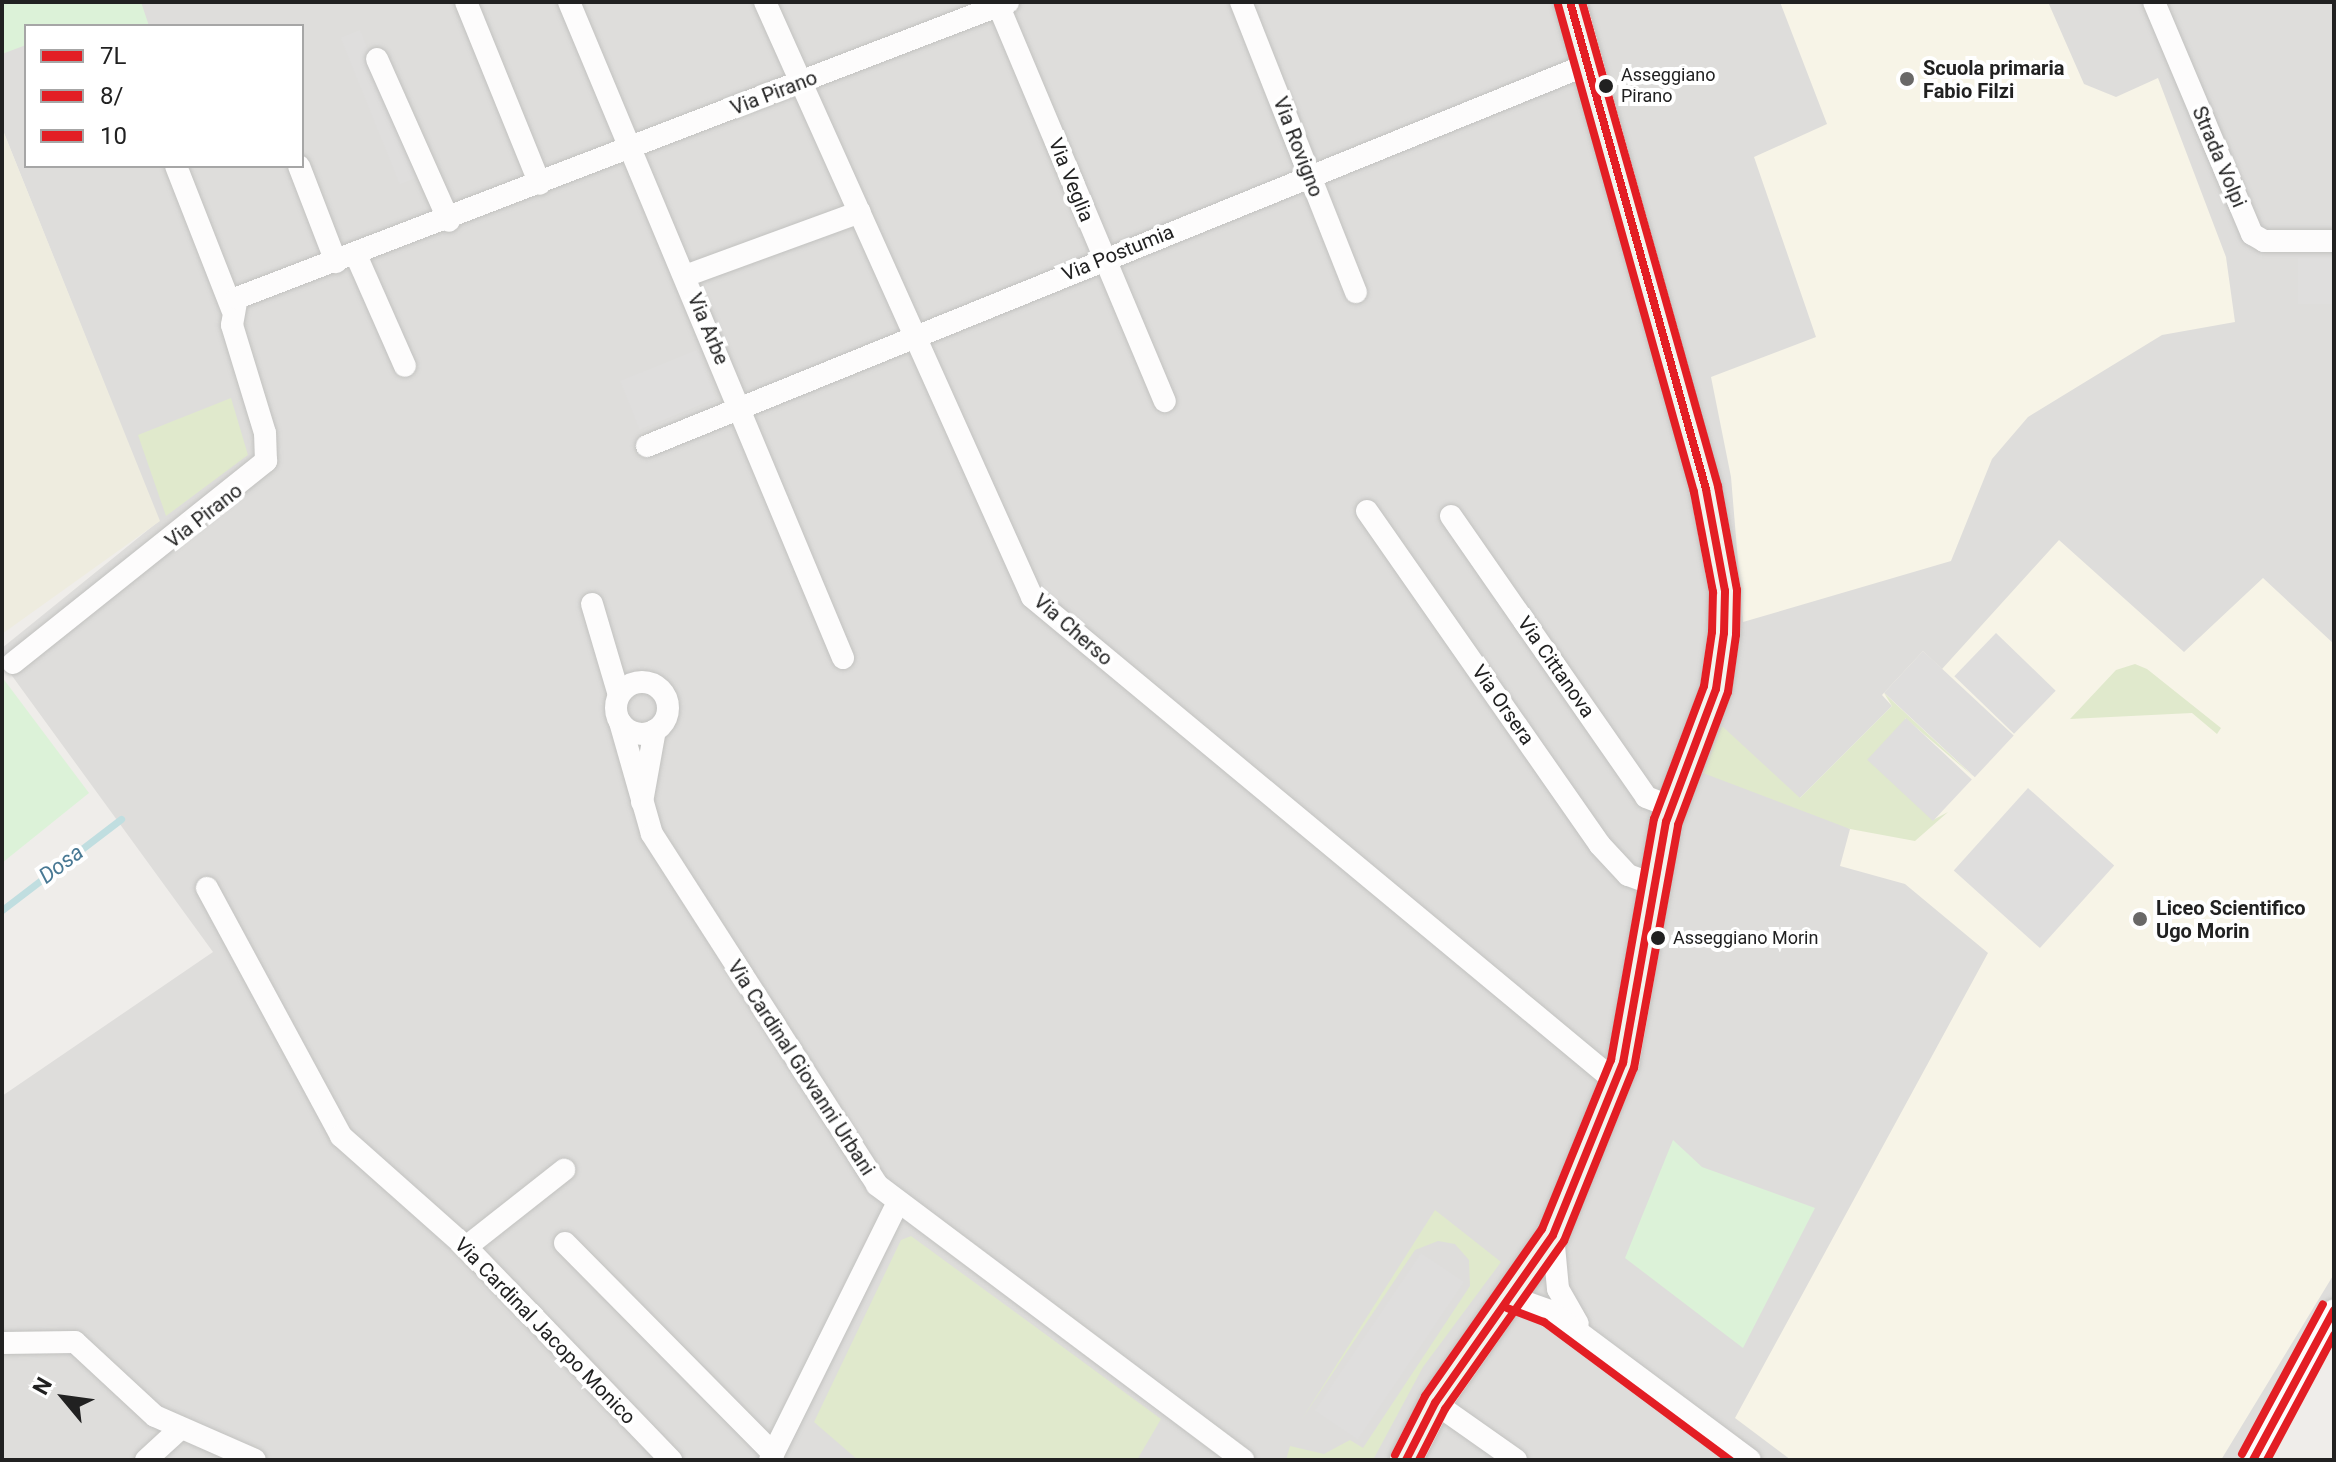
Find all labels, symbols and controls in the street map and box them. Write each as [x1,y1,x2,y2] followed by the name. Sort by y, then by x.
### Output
[24,24,304,168] legend
[100,42,126,70] text: 7L
[1923,56,2064,103] place label: Scuola primaria Fabio Filzi
[1621,65,1715,108] place label: Asseggiano Pirano
[727,66,821,120] street label: Via Pirano
[1898,70,1916,88] marker: Scuola primaria Fabio Filzi
[1598,78,1614,94] marker: Asseggiano Pirano
[100,82,123,110] text: 8/
[1268,94,1328,200] street label: Via Rovigno
[2187,103,2251,211] street label: Strada Volpi
[100,122,127,150] text: 10
[1043,135,1099,225] street label: Via Veglia
[1059,220,1177,286] street label: Via Postumia
[682,290,734,368] street label: Via Arbe
[161,479,247,553] street label: Via Pirano
[1029,589,1117,671] street label: Via Cherso
[1512,612,1600,722] street label: Via Cittanova
[1467,660,1539,750] street label: Via Orsera
[34,839,88,889] water label: Dosa
[2156,896,2306,943] place label: Liceo Scientifico Ugo Morin
[2131,910,2149,928] marker: Liceo Scientifico Ugo Morin
[1673,927,1818,949] place label: Asseggiano Morin
[1650,930,1666,946] marker: Asseggiano Morin
[722,956,880,1180] street label: Via Cardinal Giovanni Urbani
[450,1233,640,1429] street label: Via Cardinal Jacopo Monico
[24,1358,104,1438] north arrow
[28,1373,57,1399] text: N

